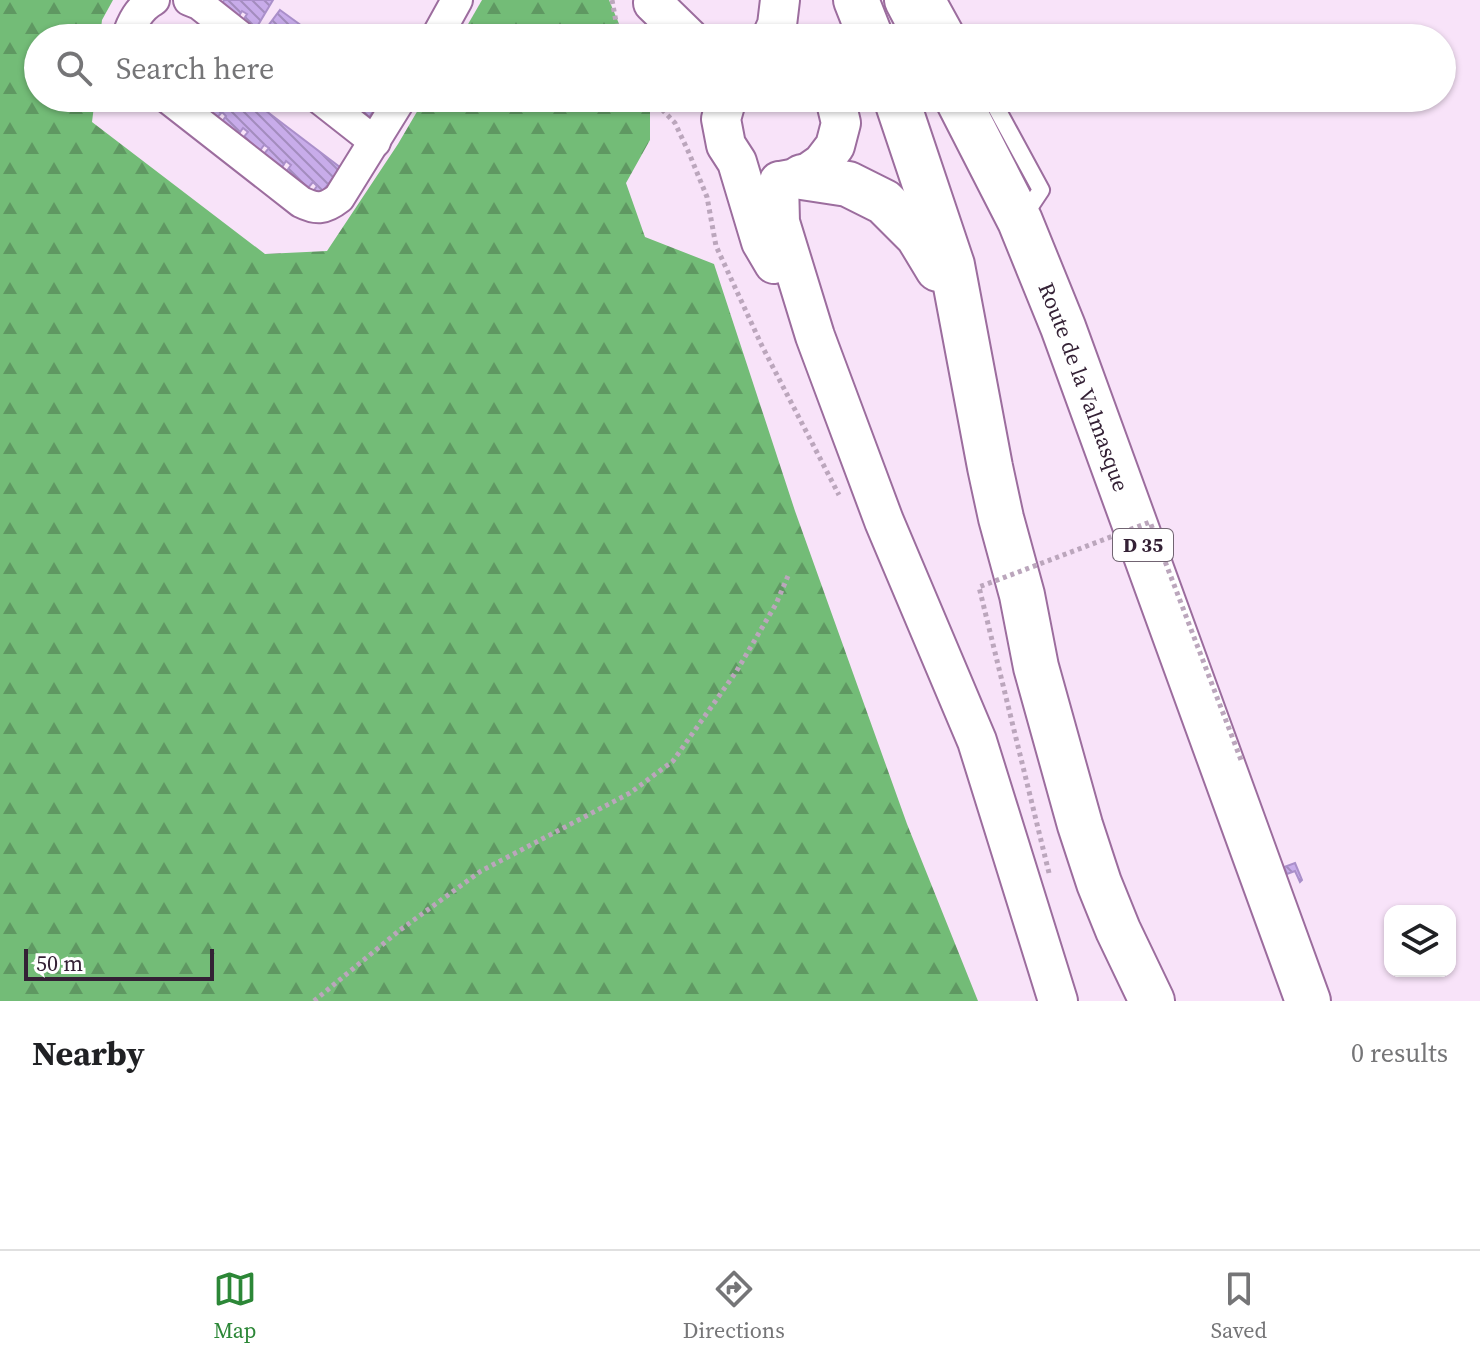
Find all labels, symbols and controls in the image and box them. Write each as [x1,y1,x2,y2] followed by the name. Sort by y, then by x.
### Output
[24,24,1456,112] search box
[52,46,96,90] icon: search
[116,48,274,89] text: Search here
[1031,278,1136,495] street label: Route de la Valmasque
[1113,529,1173,561] road number: D 35
[1384,905,1456,977] map controls
[1384,905,1456,977] button: layers
[24,945,214,981] scale bar
[36,948,83,978] text: 50 m
[32,1030,145,1076] text: Nearby
[1351,1035,1448,1071] text: 0 results
[213,1267,257,1345] tab: Map
[683,1267,785,1345] tab: Directions
[1211,1267,1267,1345] tab: Saved

